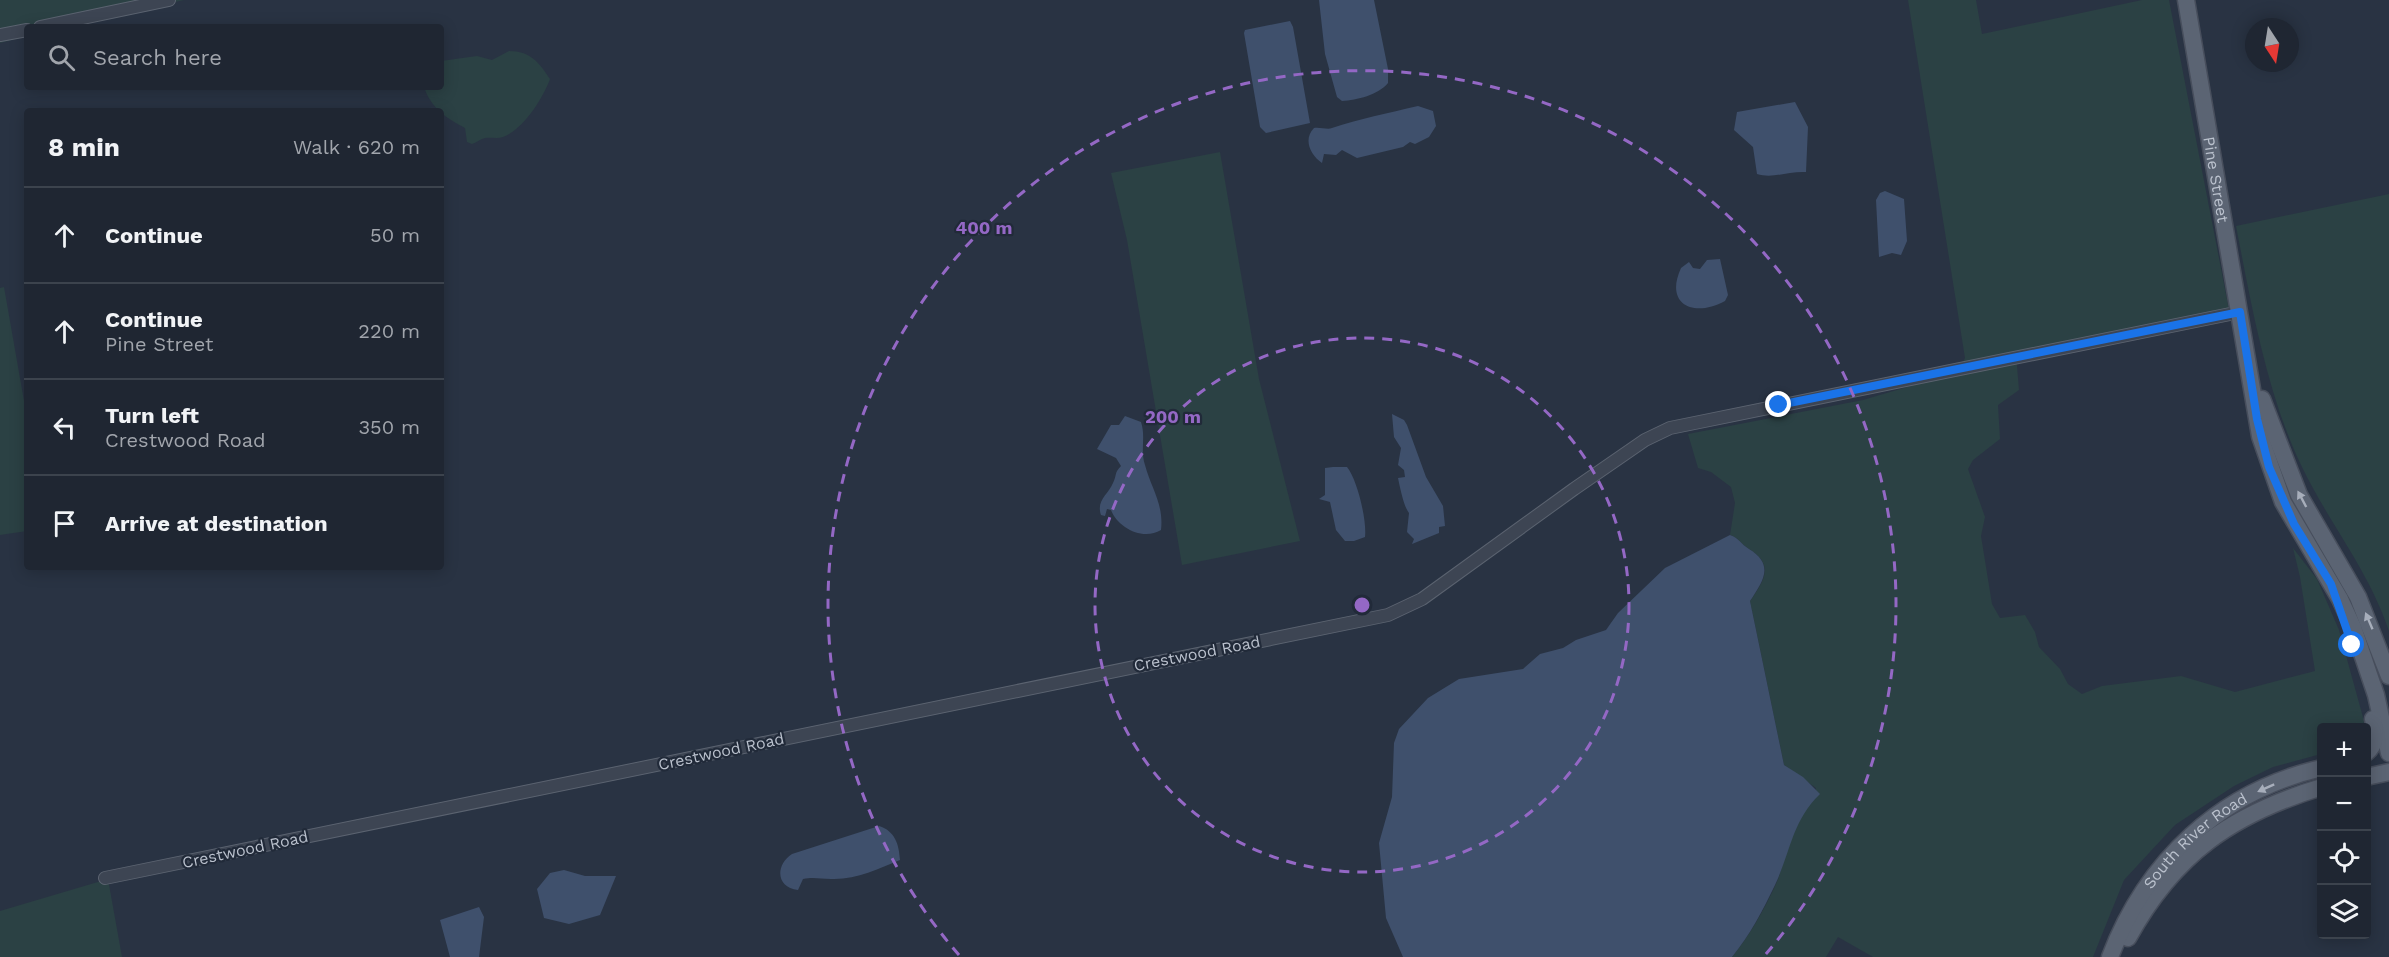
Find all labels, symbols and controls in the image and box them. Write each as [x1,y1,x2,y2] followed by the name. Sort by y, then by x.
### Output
[2245,18,2299,72] north arrow
[24,24,444,90] search box
[45,41,78,74] icon: search
[93,45,222,70] text: Search here
[48,132,120,162] text: 8 min
[293,135,420,159] text: Walk · 620 m
[2199,135,2233,224] street label: Pine Street
[956,217,1012,238] text: 400 m
[48,219,81,252] icon: ahead
[105,223,203,248] text: Continue
[370,223,420,247] text: 50 m
[105,307,203,332] text: Continue
[48,315,81,348] icon: ahead
[358,319,420,343] text: 220 m
[105,332,213,356] text: Pine Street
[1765,391,1791,417] route end
[105,403,199,428] text: Turn left
[1145,406,1201,427] text: 200 m
[48,411,81,444] icon: left
[358,415,420,439] text: 350 m
[105,428,266,452] text: Crestwood Road
[2297,491,2307,508] one-way arrow
[48,507,81,540] icon: arrive
[105,511,328,536] text: Arrive at destination
[1352,595,1372,615] centre of rings
[2364,611,2374,629] one-way arrow
[2338,631,2364,657] route start
[1132,632,1262,675] street label: Crestwood Road
[2317,723,2371,939] map controls
[2317,723,2371,777] button: +
[656,729,786,774] street label: Crestwood Road
[2317,777,2371,831] button: −
[2258,783,2275,792] one-way arrow
[2139,789,2251,892] street label: South River Road
[180,827,310,872] street label: Crestwood Road
[2317,831,2371,885] button: locate
[2317,885,2371,939] button: layers

